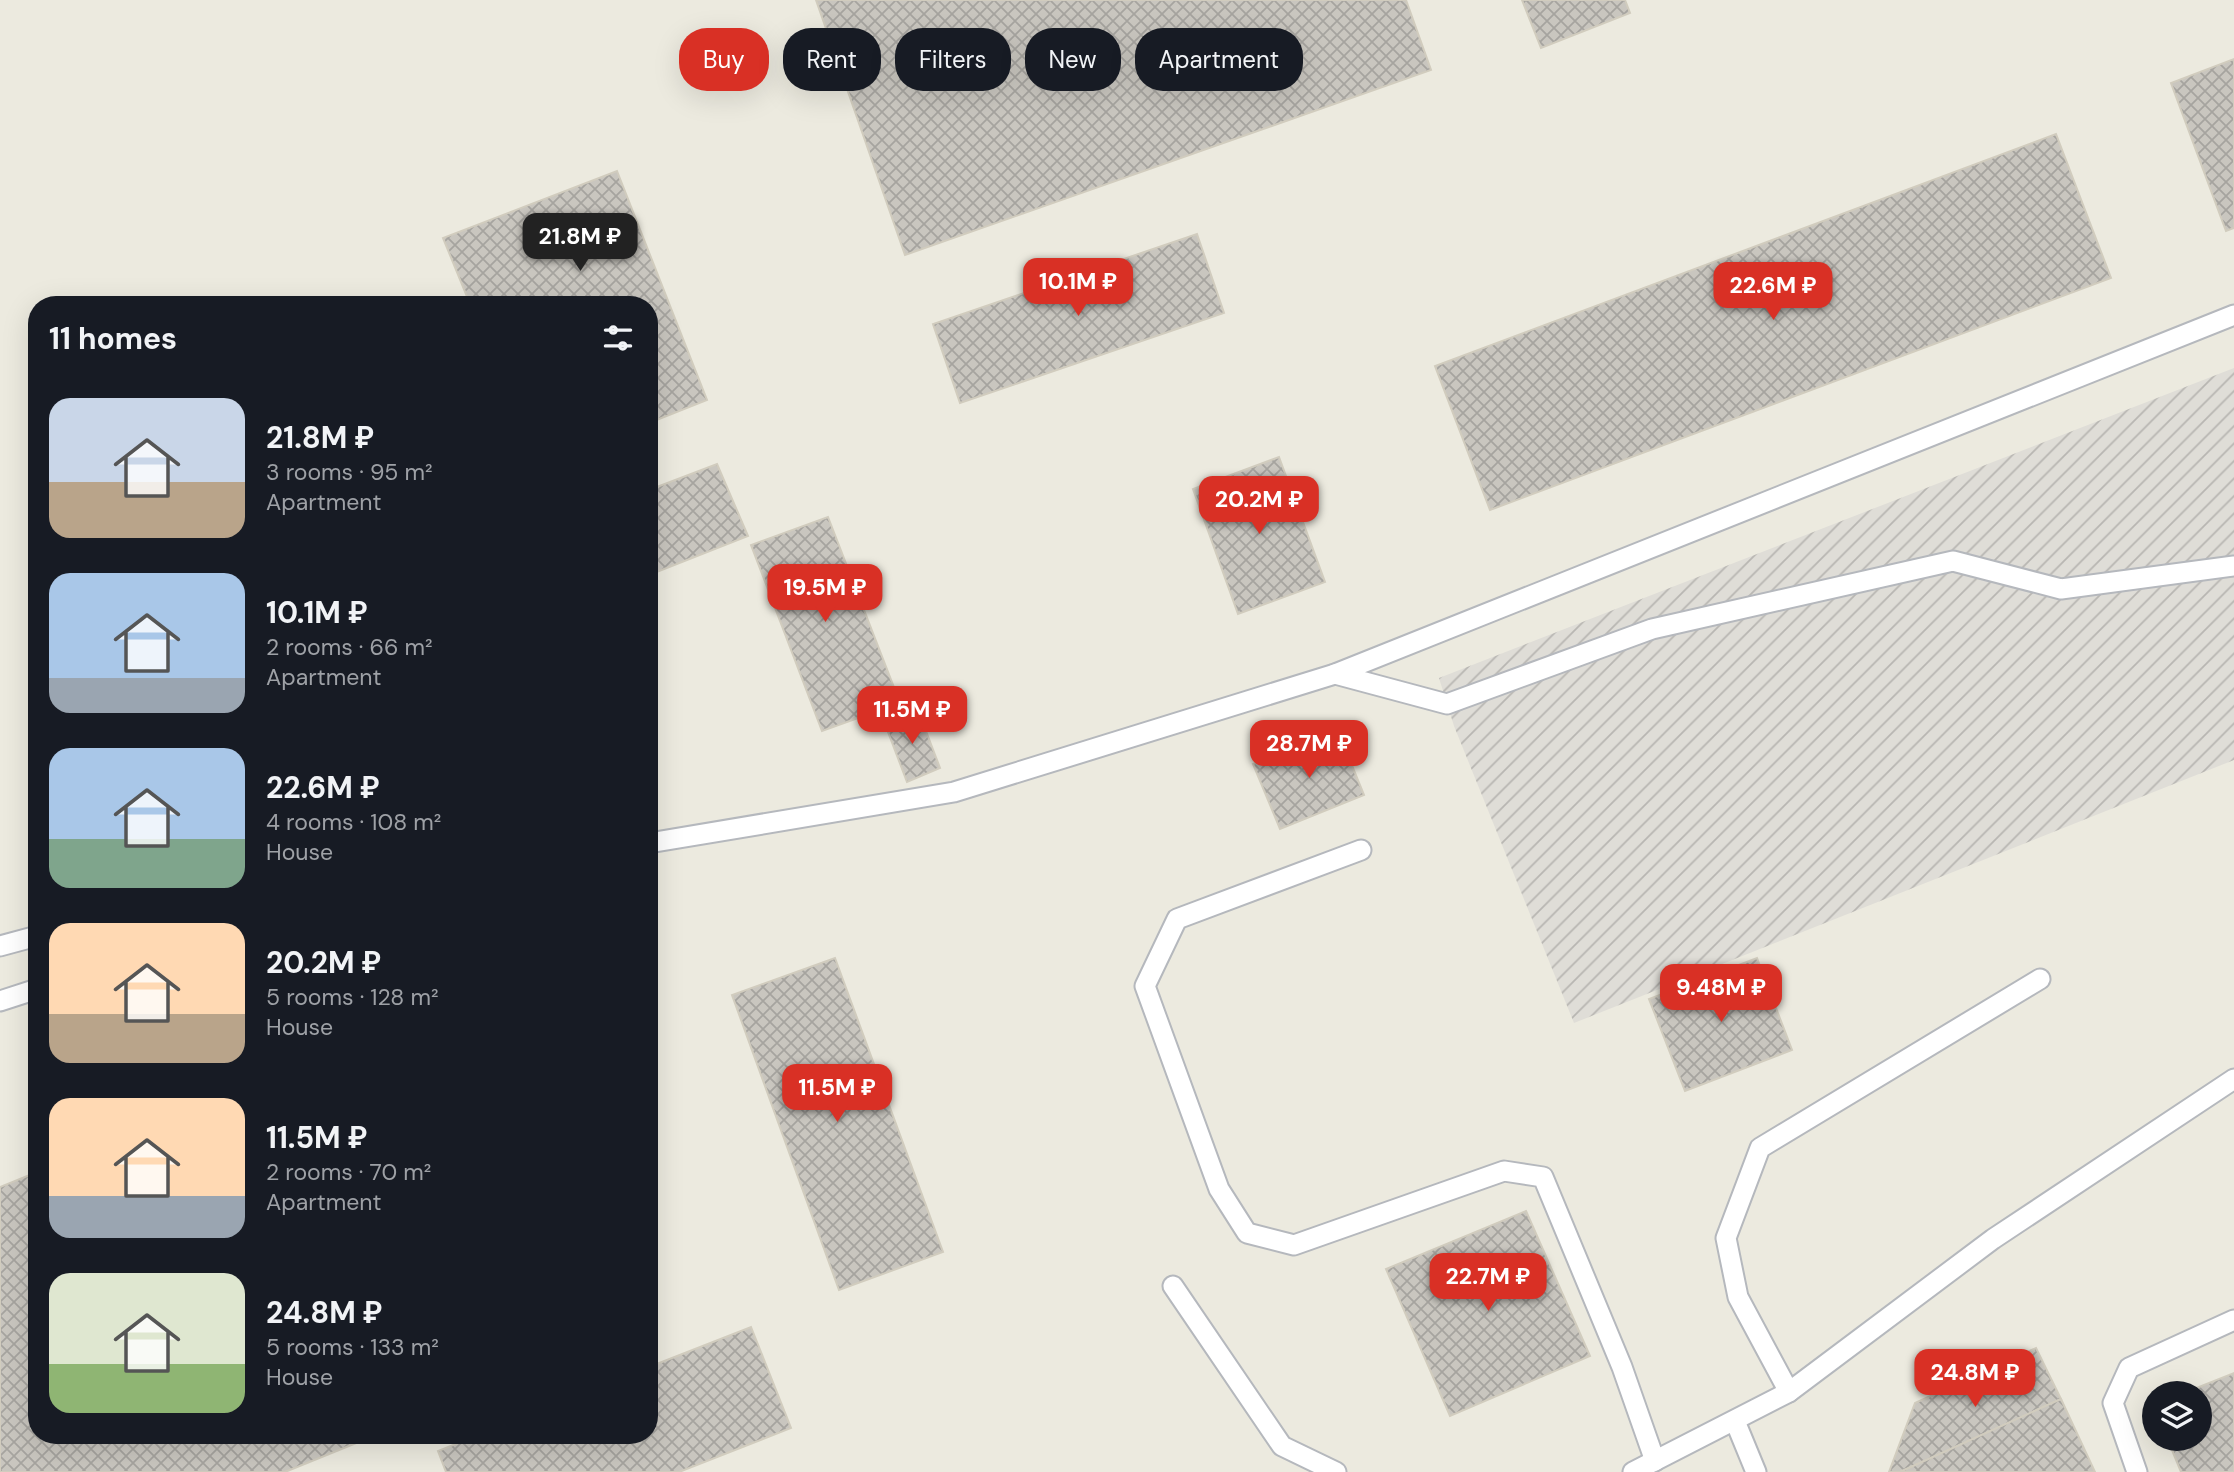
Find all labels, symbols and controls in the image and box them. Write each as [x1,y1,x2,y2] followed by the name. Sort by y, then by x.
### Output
[679,28,769,91] chip: Buy
[783,28,881,91] chip: Rent
[895,28,1011,91] chip: Filters
[1025,28,1121,91] chip: New
[1135,28,1303,91] chip: Apartment
[515,214,645,273] pin: 21.8M ₽
[539,221,621,251] text: 21.8M ₽
[1013,258,1143,318] pin: 10.1M ₽
[1708,262,1838,322] pin: 22.6M ₽
[1039,266,1117,296] text: 10.1M ₽
[1729,270,1817,300] text: 22.6M ₽
[49,319,177,358] text: 11 homes
[599,319,637,357] icon: filters
[266,418,374,457] text: 21.8M ₽
[105,426,189,510] icon: home
[266,457,433,487] text: 3 rooms · 95 m²
[1194,476,1324,536] pin: 20.2M ₽
[1215,484,1303,514] text: 20.2M ₽
[266,487,381,517] text: Apartment
[760,564,890,624] pin: 19.5M ₽
[783,572,867,602] text: 19.5M ₽
[266,593,368,632] text: 10.1M ₽
[105,601,189,685] icon: home
[266,632,433,662] text: 2 rooms · 66 m²
[266,662,381,692] text: Apartment
[847,686,977,746] pin: 11.5M ₽
[873,694,951,724] text: 11.5M ₽
[1244,720,1374,780] pin: 28.7M ₽
[1266,728,1352,758] text: 28.7M ₽
[266,768,380,807] text: 22.6M ₽
[105,776,189,860] icon: home
[266,807,441,837] text: 4 rooms · 108 m²
[266,837,333,867] text: House
[266,943,381,982] text: 20.2M ₽
[105,951,189,1035] icon: home
[1656,964,1786,1024] pin: 9.48M ₽
[1676,972,1766,1002] text: 9.48M ₽
[266,982,439,1012] text: 5 rooms · 128 m²
[266,1012,333,1042] text: House
[772,1064,902,1124] pin: 11.5M ₽
[798,1072,876,1102] text: 11.5M ₽
[266,1118,367,1157] text: 11.5M ₽
[105,1126,189,1210] icon: home
[266,1157,431,1187] text: 2 rooms · 70 m²
[266,1187,381,1217] text: Apartment
[1423,1254,1553,1313] pin: 22.7M ₽
[1446,1261,1530,1291] text: 22.7M ₽
[266,1293,382,1332] text: 24.8M ₽
[105,1301,189,1385] icon: home
[266,1332,439,1362] text: 5 rooms · 133 m²
[1910,1350,2040,1409] pin: 24.8M ₽
[1930,1357,2020,1387] text: 24.8M ₽
[266,1362,333,1392] text: House
[2142,1381,2212,1451] map controls
[2142,1381,2212,1451] button: layers

